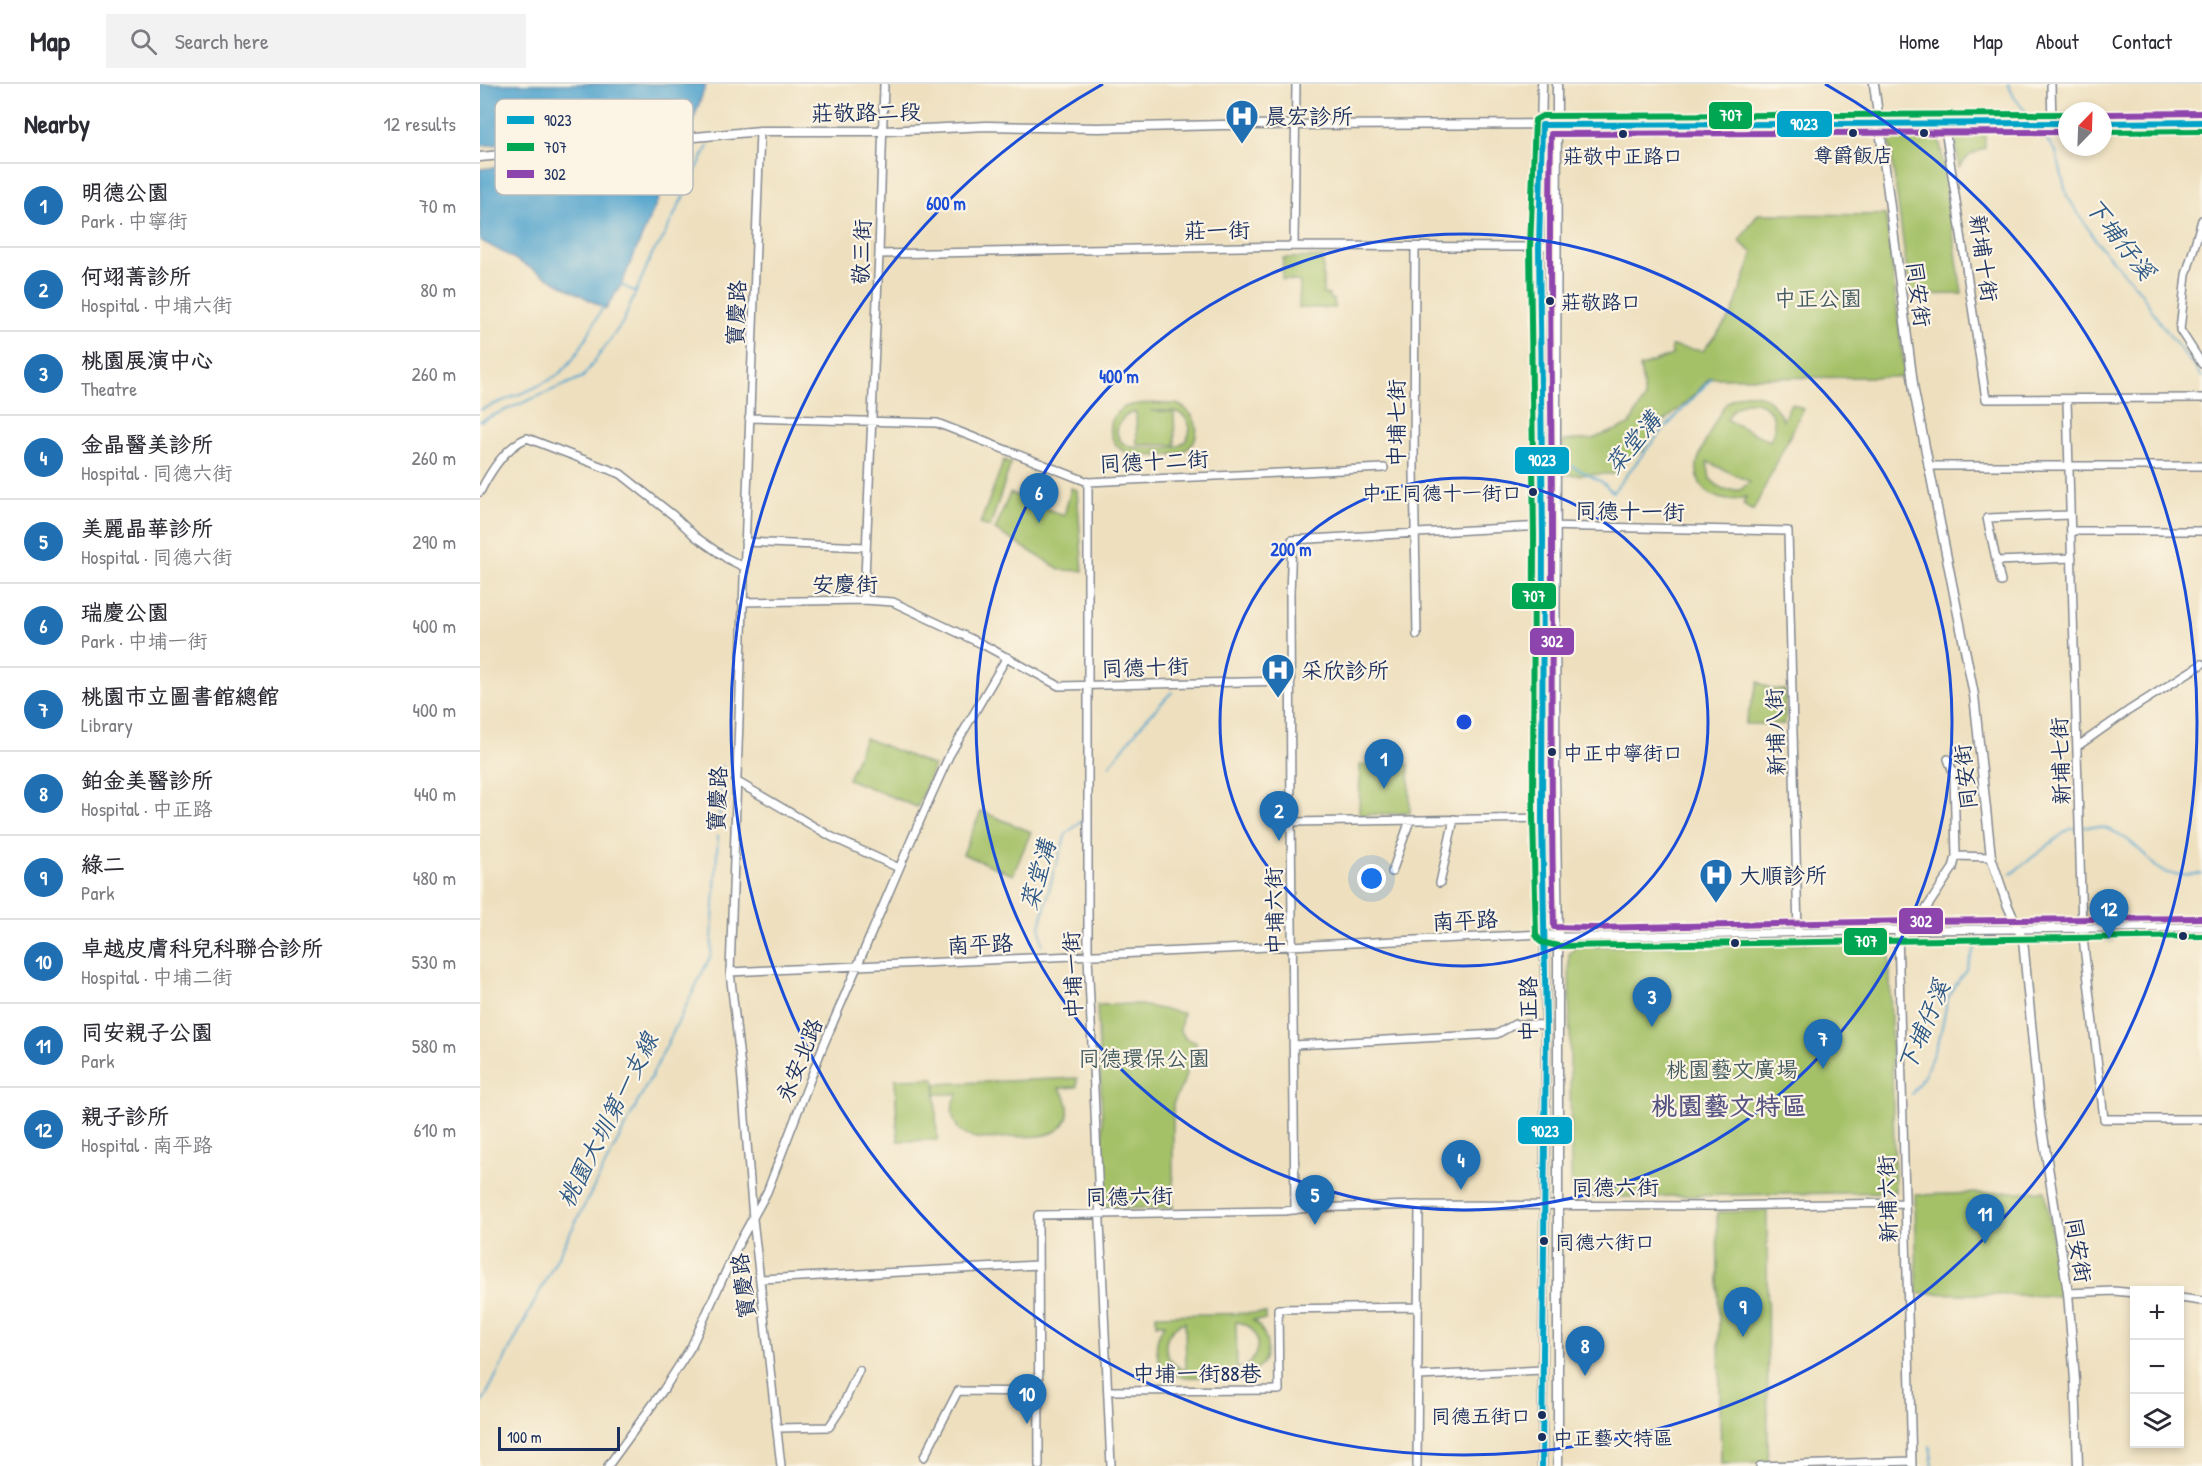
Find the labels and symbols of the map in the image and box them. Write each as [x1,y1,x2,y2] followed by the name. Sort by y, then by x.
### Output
[811,96,921,128] street label: 莊敬路二段
[1224,98,1260,145] hospital icon: 晨宏診所
[495,99,693,195] legend
[1265,101,1353,131] place label: 晨宏診所
[1708,101,1753,130] line badge: 707
[2058,102,2112,156] north arrow
[1718,104,1743,126] text: 707
[544,109,572,131] text: 9023
[1776,110,1833,138] line badge: 9023
[1790,113,1818,135] text: 9023
[1847,127,1859,139] marker: 尊爵飯店
[1918,127,1930,139] unlabelled marker
[1617,128,1629,140] marker: 莊敬中正路口
[544,136,567,158] text: 707
[1813,141,1893,168] place label: 尊爵飯店
[1563,142,1683,169] place label: 莊敬中正路口
[544,163,566,185] text: 302
[926,191,966,216] text: 600 m
[2079,191,2164,288] water label: 下埔仔溪
[1963,212,2005,304] street label: 新埔十街
[1184,214,1250,246] street label: 莊一街
[845,218,877,286] street label: 敬三街
[1900,259,1938,329] street label: 同安街
[720,279,752,347] street label: 寶慶路
[1774,283,1862,313] park label: 中正公園
[1561,288,1641,315] place label: 莊敬路口
[1544,295,1556,307] marker: 莊敬路口
[1099,364,1139,389] text: 400 m
[1381,379,1411,467] street label: 中埔七街
[1597,403,1669,480] water label: 菜堂溝
[1098,443,1210,479] street label: 同德十二街
[1514,446,1570,475] line badge: 9023
[1528,449,1556,471] text: 9023
[1020,474,1058,523] pin: 6
[1362,479,1522,506] place label: 中正同德十一街口
[1527,486,1539,498] marker: 中正同德十一街口
[1575,495,1685,527] street label: 同德十一街
[1271,537,1311,562] text: 200 m
[812,569,878,599] street label: 安慶街
[1511,582,1557,610] line badge: 707
[1521,585,1546,607] text: 707
[1529,627,1575,656] line badge: 302
[1541,630,1563,652] text: 302
[1100,650,1190,684] street label: 同德十街
[1260,652,1296,699] hospital icon: 采欣診所
[1301,655,1389,685] place label: 采欣診所
[1758,687,1792,777] street label: 新埔八街
[1454,712,1474,732] centre of rings
[2043,716,2077,806] street label: 新埔七街
[1563,739,1683,766] place label: 中正中寧街口
[1364,740,1404,789] pin: 1
[1947,743,1983,811] street label: 同安街
[1546,746,1558,758] marker: 中正中寧街口
[701,765,733,833] street label: 寶慶路
[1260,792,1298,841] pin: 2
[1012,834,1063,914] water label: 菜堂溝
[1698,857,1734,904] hospital icon: 大順診所
[1739,860,1827,890] place label: 大順診所
[1357,864,1386,893] your location
[1258,867,1290,955] street label: 中埔六街
[2090,890,2128,939] pin: 12
[1431,903,1499,937] street label: 南平路
[1898,907,1944,935] line badge: 302
[1910,910,1932,932] text: 302
[946,927,1014,961] street label: 南平路
[1843,927,1888,956] line badge: 707
[1055,930,1089,1020] street label: 中埔一街
[1853,930,1878,952] text: 707
[2177,930,2189,942] unlabelled marker
[1729,937,1741,949] unlabelled marker
[1890,973,1957,1076] water label: 下埔仔溪
[1513,976,1543,1042] street label: 中正路
[1632,978,1672,1027] pin: 3
[769,1014,829,1106] street label: 永安北路
[1804,1020,1842,1069] pin: 7
[549,1025,666,1212] water label: 桃園大圳第一支線
[1078,1043,1210,1073] park label: 同德環保公園
[1666,1054,1798,1084] park label: 桃園藝文廣場
[1651,1088,1807,1123] district label: 桃園藝文特區
[1517,1116,1573,1145] line badge: 9023
[1531,1120,1559,1142] text: 9023
[1442,1140,1480,1190] pin: 4
[1870,1154,1904,1244] street label: 新埔六街
[1571,1172,1659,1202] street label: 同德六街
[1296,1176,1334,1225] pin: 5
[1085,1180,1173,1212] street label: 同德六街
[1966,1194,2004,1244] pin: 11
[2059,1215,2099,1285] street label: 同安街
[1555,1228,1655,1255] place label: 同德六街口
[1538,1235,1550,1247] marker: 同德六街口
[724,1251,762,1321] street label: 寶慶路
[1724,1288,1762,1337] pin: 9
[1566,1326,1604,1376] pin: 8
[1132,1358,1262,1388] street label: 中埔一街88巷
[1008,1374,1046,1424] pin: 10
[1431,1402,1531,1429] place label: 同德五街口
[1536,1409,1548,1421] marker: 同德五街口
[498,1424,620,1452] scale bar
[1553,1424,1673,1451] place label: 中正藝文特區
[1536,1431,1548,1443] marker: 中正藝文特區

